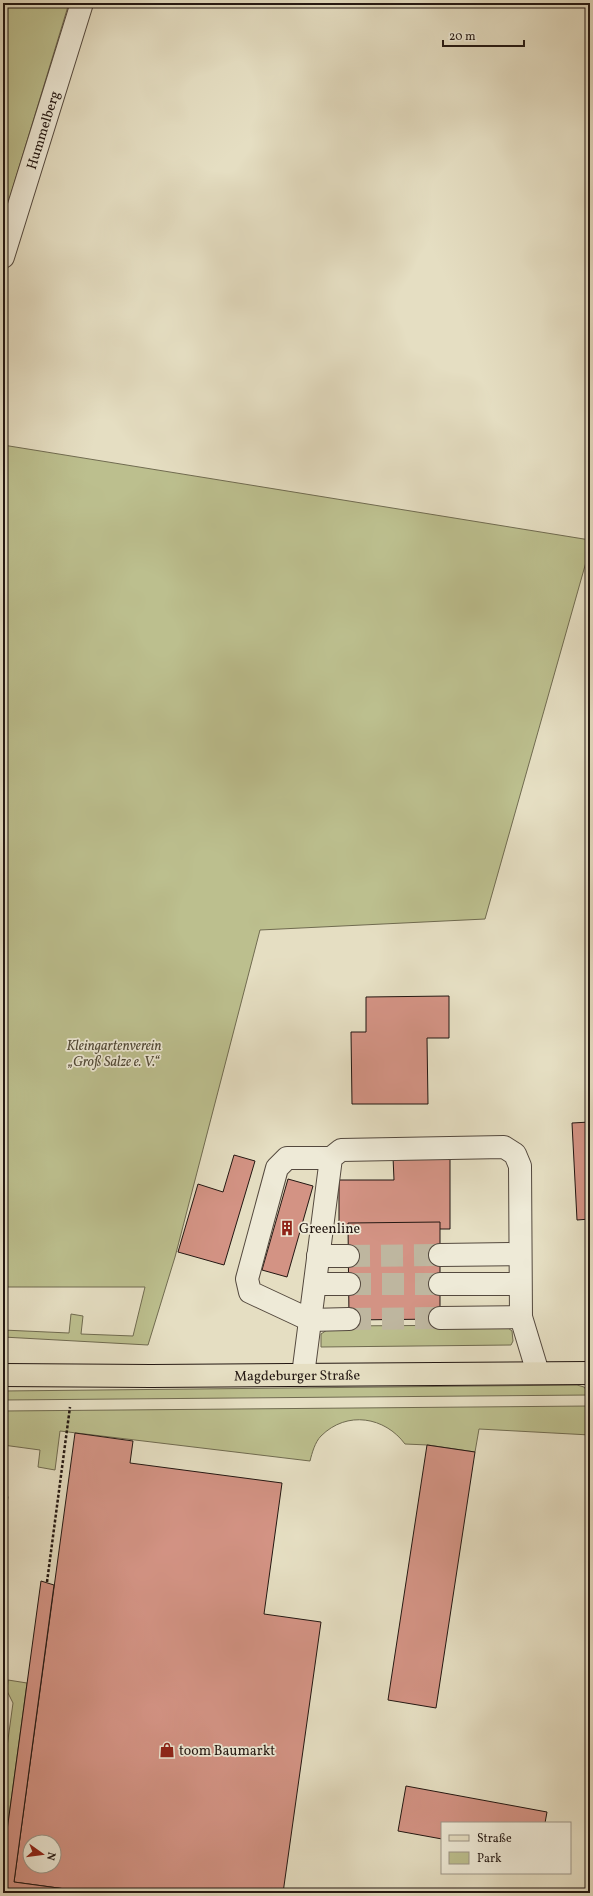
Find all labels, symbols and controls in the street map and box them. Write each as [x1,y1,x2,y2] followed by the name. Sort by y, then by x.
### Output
[443,22,524,48] scale bar
[449,29,476,45] text: 20 m
[23,89,65,172] street label: Hummelberg
[66,1037,162,1072] park label: Kleingartenverein „Groß Salze e. V.“
[278,1219,296,1237] building icon: Greenline
[299,1220,360,1239] place label: Greenline
[234,1367,361,1386] street label: Magdeburger Straße
[158,1741,176,1759] shop icon: toom Baumarkt
[179,1742,275,1761] place label: toom Baumarkt
[441,1822,571,1874] legend
[477,1831,512,1847] text: Straße
[22,1834,62,1874] north arrow
[42,1850,58,1862] text: N
[477,1851,502,1867] text: Park

